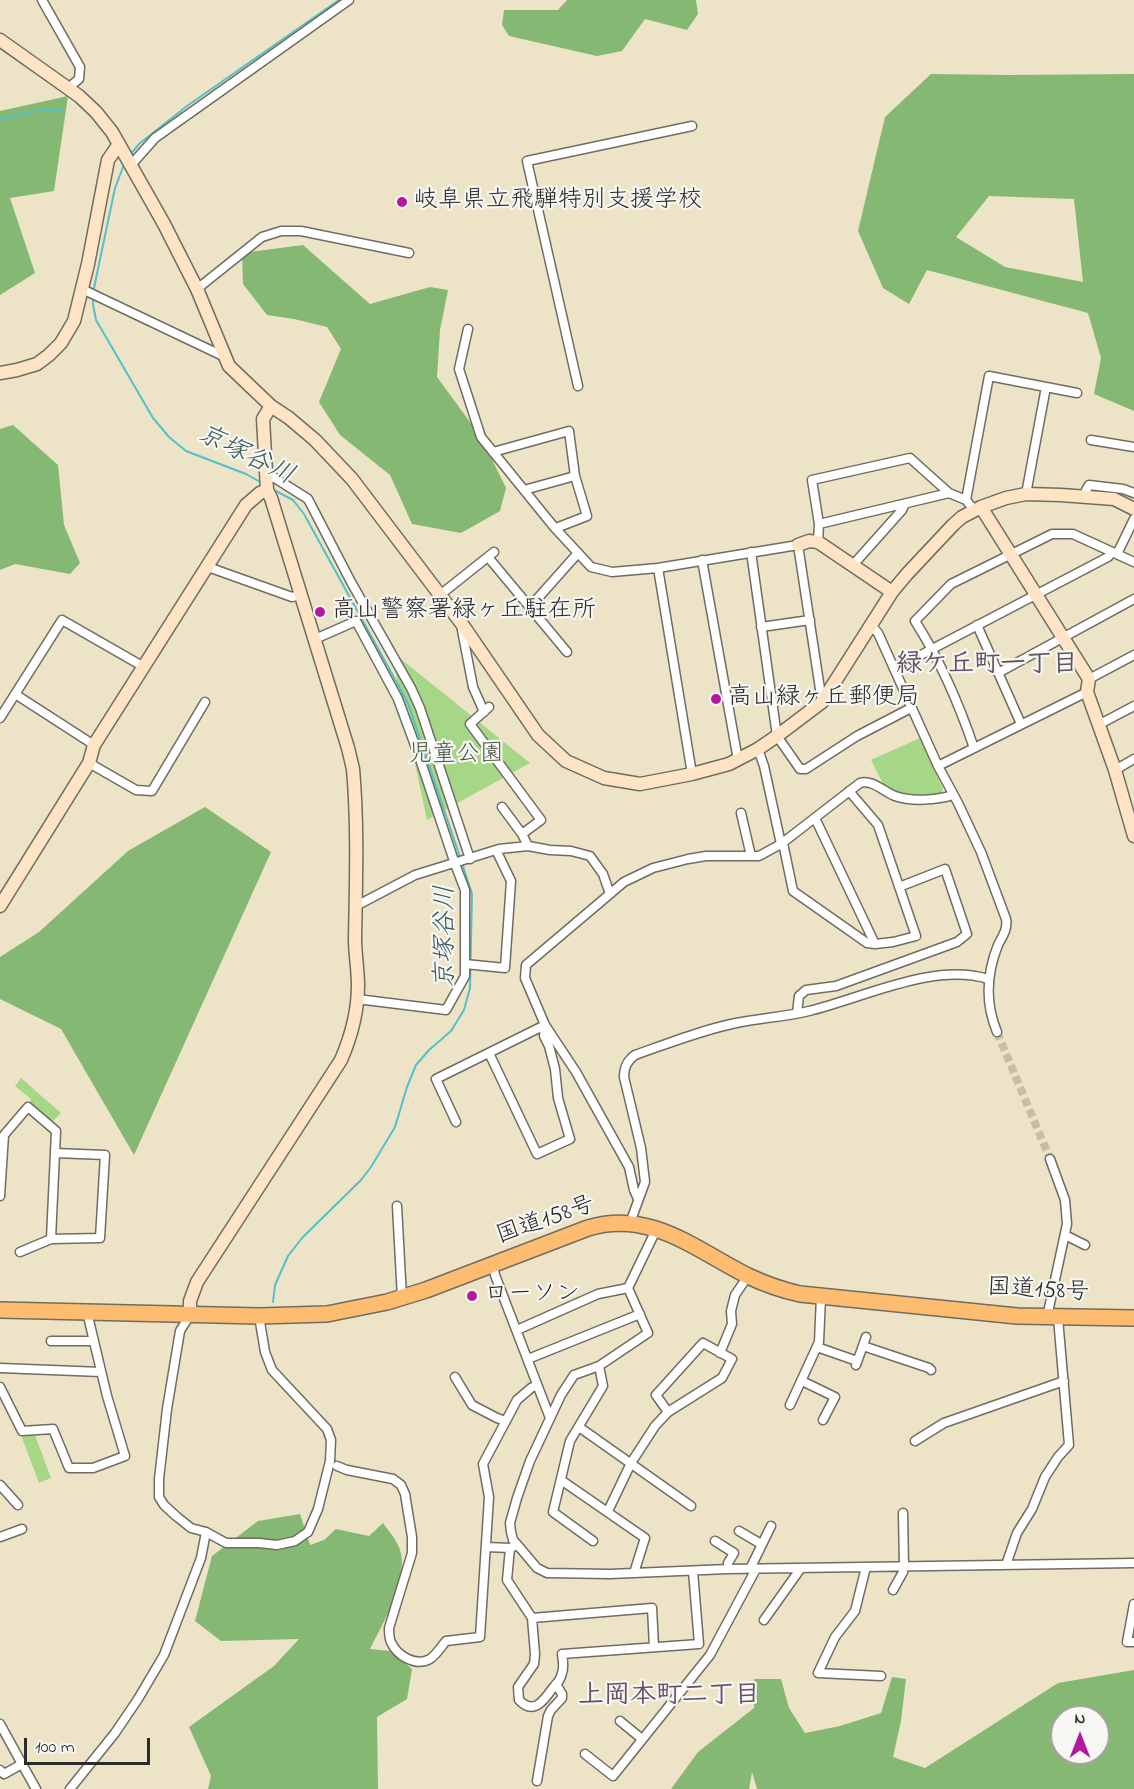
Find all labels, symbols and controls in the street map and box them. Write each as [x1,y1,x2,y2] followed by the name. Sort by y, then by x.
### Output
[414,188,702,216] place label: 岐阜県立飛騨特別支援学校
[395,195,409,209] marker: 岐阜県立飛騨特別支援学校
[191,420,299,494] water label: 京塚谷川
[332,598,596,626] place label: 高山警察署緑ヶ丘駐在所
[313,605,327,619] marker: 高山警察署緑ヶ丘駐在所
[896,651,1078,683] district label: 緑ケ丘町一丁目
[728,685,920,713] place label: 高山緑ヶ丘郵便局
[709,692,723,706] marker: 高山緑ヶ丘郵便局
[408,742,504,770] park label: 児童公園
[432,885,464,989] water label: 京塚谷川
[493,1192,599,1252] street label: 国道158号
[986,1275,1090,1309] street label: 国道158号
[484,1282,580,1310] place label: ローソン
[465,1289,479,1303] marker: ローソン
[578,1682,760,1714] district label: 上岡本町二丁目
[1050,1705,1110,1765] north arrow
[1075,1707,1085,1731] text: N
[27,1726,153,1764] scale bar
[35,1735,75,1761] text: 100 m

